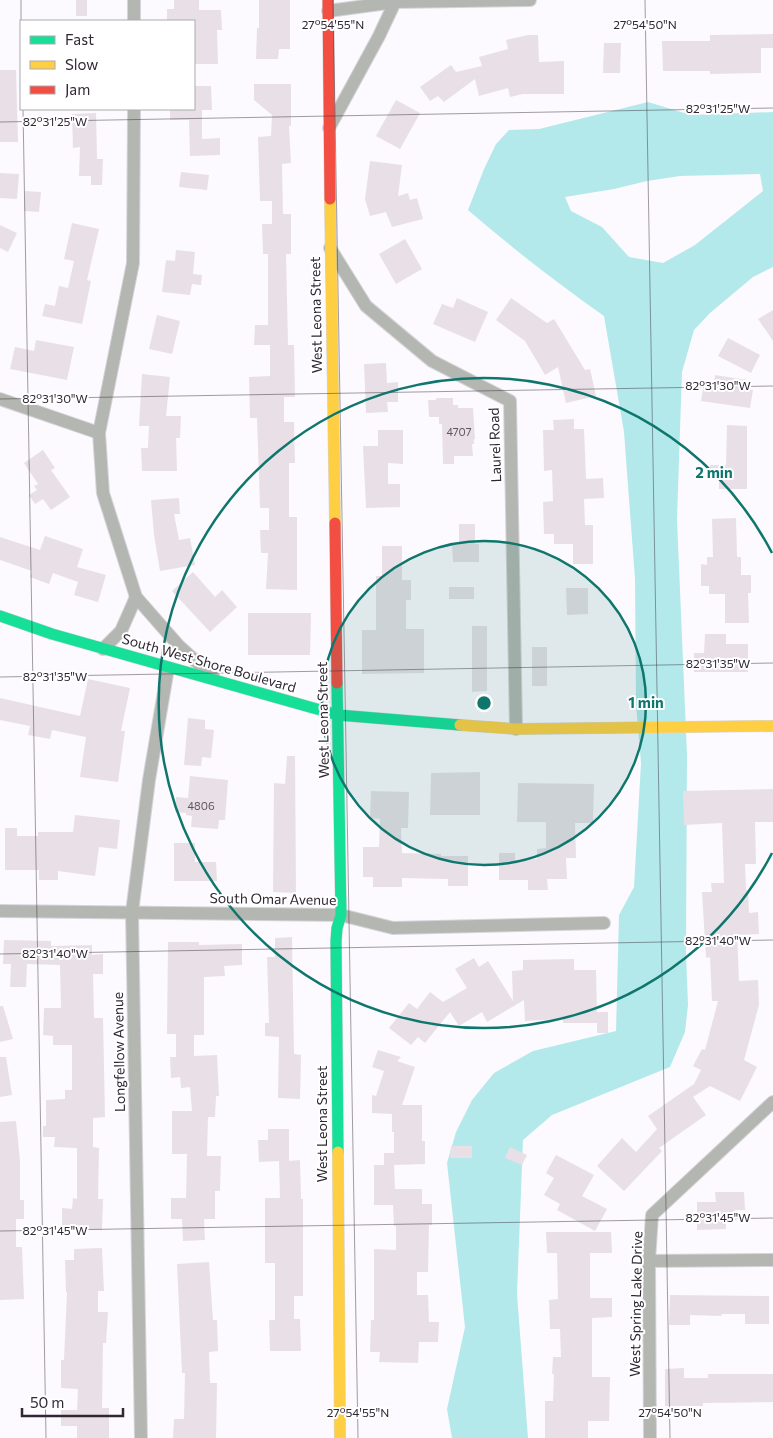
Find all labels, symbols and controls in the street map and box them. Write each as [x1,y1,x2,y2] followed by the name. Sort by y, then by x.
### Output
[302,17,364,31] text: 27°54'55"N
[613,17,677,31] text: 27°54'50"N
[20,20,195,110] legend
[65,30,94,48] text: Fast
[65,55,98,73] text: Slow
[65,80,90,98] text: Jam
[686,101,750,115] text: 82°31'25"W
[23,114,87,128] text: 82°31'25"W
[306,256,325,374] street label: West Leona Street
[685,378,751,392] text: 82°31'30"W
[22,391,88,405] text: 82°31'30"W
[485,407,504,483] street label: Laurel Road
[446,425,472,438] house number: 4707
[695,463,733,481] text: 2 min
[120,630,298,696] street label: South West Shore Boulevard
[686,656,750,670] text: 82°31'35"W
[313,661,332,779] street label: West Leona Street
[23,669,87,683] text: 82°31'35"W
[628,693,664,711] text: 1 min
[475,694,493,712] centre of rings
[187,799,215,812] house number: 4806
[209,889,337,908] street label: South Omar Avenue
[685,933,751,947] text: 82°31'40"W
[22,946,88,960] text: 82°31'40"W
[109,992,128,1112] street label: Longfellow Avenue
[313,1065,330,1182] street label: West Leona Street
[686,1210,750,1224] text: 82°31'45"W
[23,1223,87,1237] text: 82°31'45"W
[626,1231,645,1377] street label: West Spring Lake Drive
[22,1386,124,1418] scale bar
[30,1393,64,1411] text: 50 m
[327,1405,389,1419] text: 27°54'55"N
[638,1405,702,1419] text: 27°54'50"N

